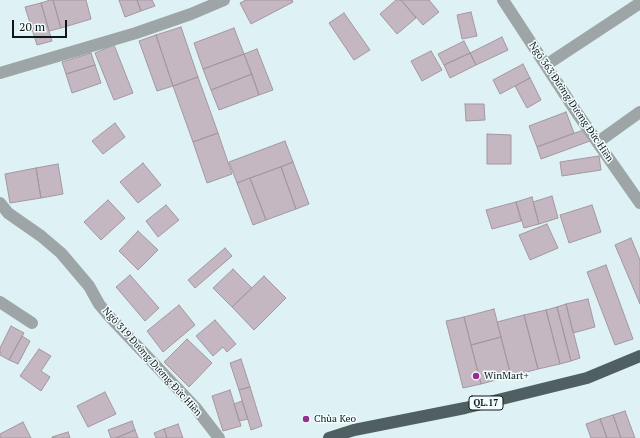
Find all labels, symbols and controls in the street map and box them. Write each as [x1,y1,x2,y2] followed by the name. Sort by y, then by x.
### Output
[14,12,69,38] scale bar
[19,19,45,34] text: 20 m
[526,40,616,164] street label: Ngõ 363 Đường Dương Đức Hiền
[100,305,204,419] street label: Ngõ 319 Đường Dương Đức Hiền
[484,370,529,382] place label: WinMart+
[471,371,481,381] marker: WinMart+
[469,396,503,410] road number: QL.17
[314,413,356,425] place label: Chùa Keo
[301,414,311,424] marker: Chùa Keo

